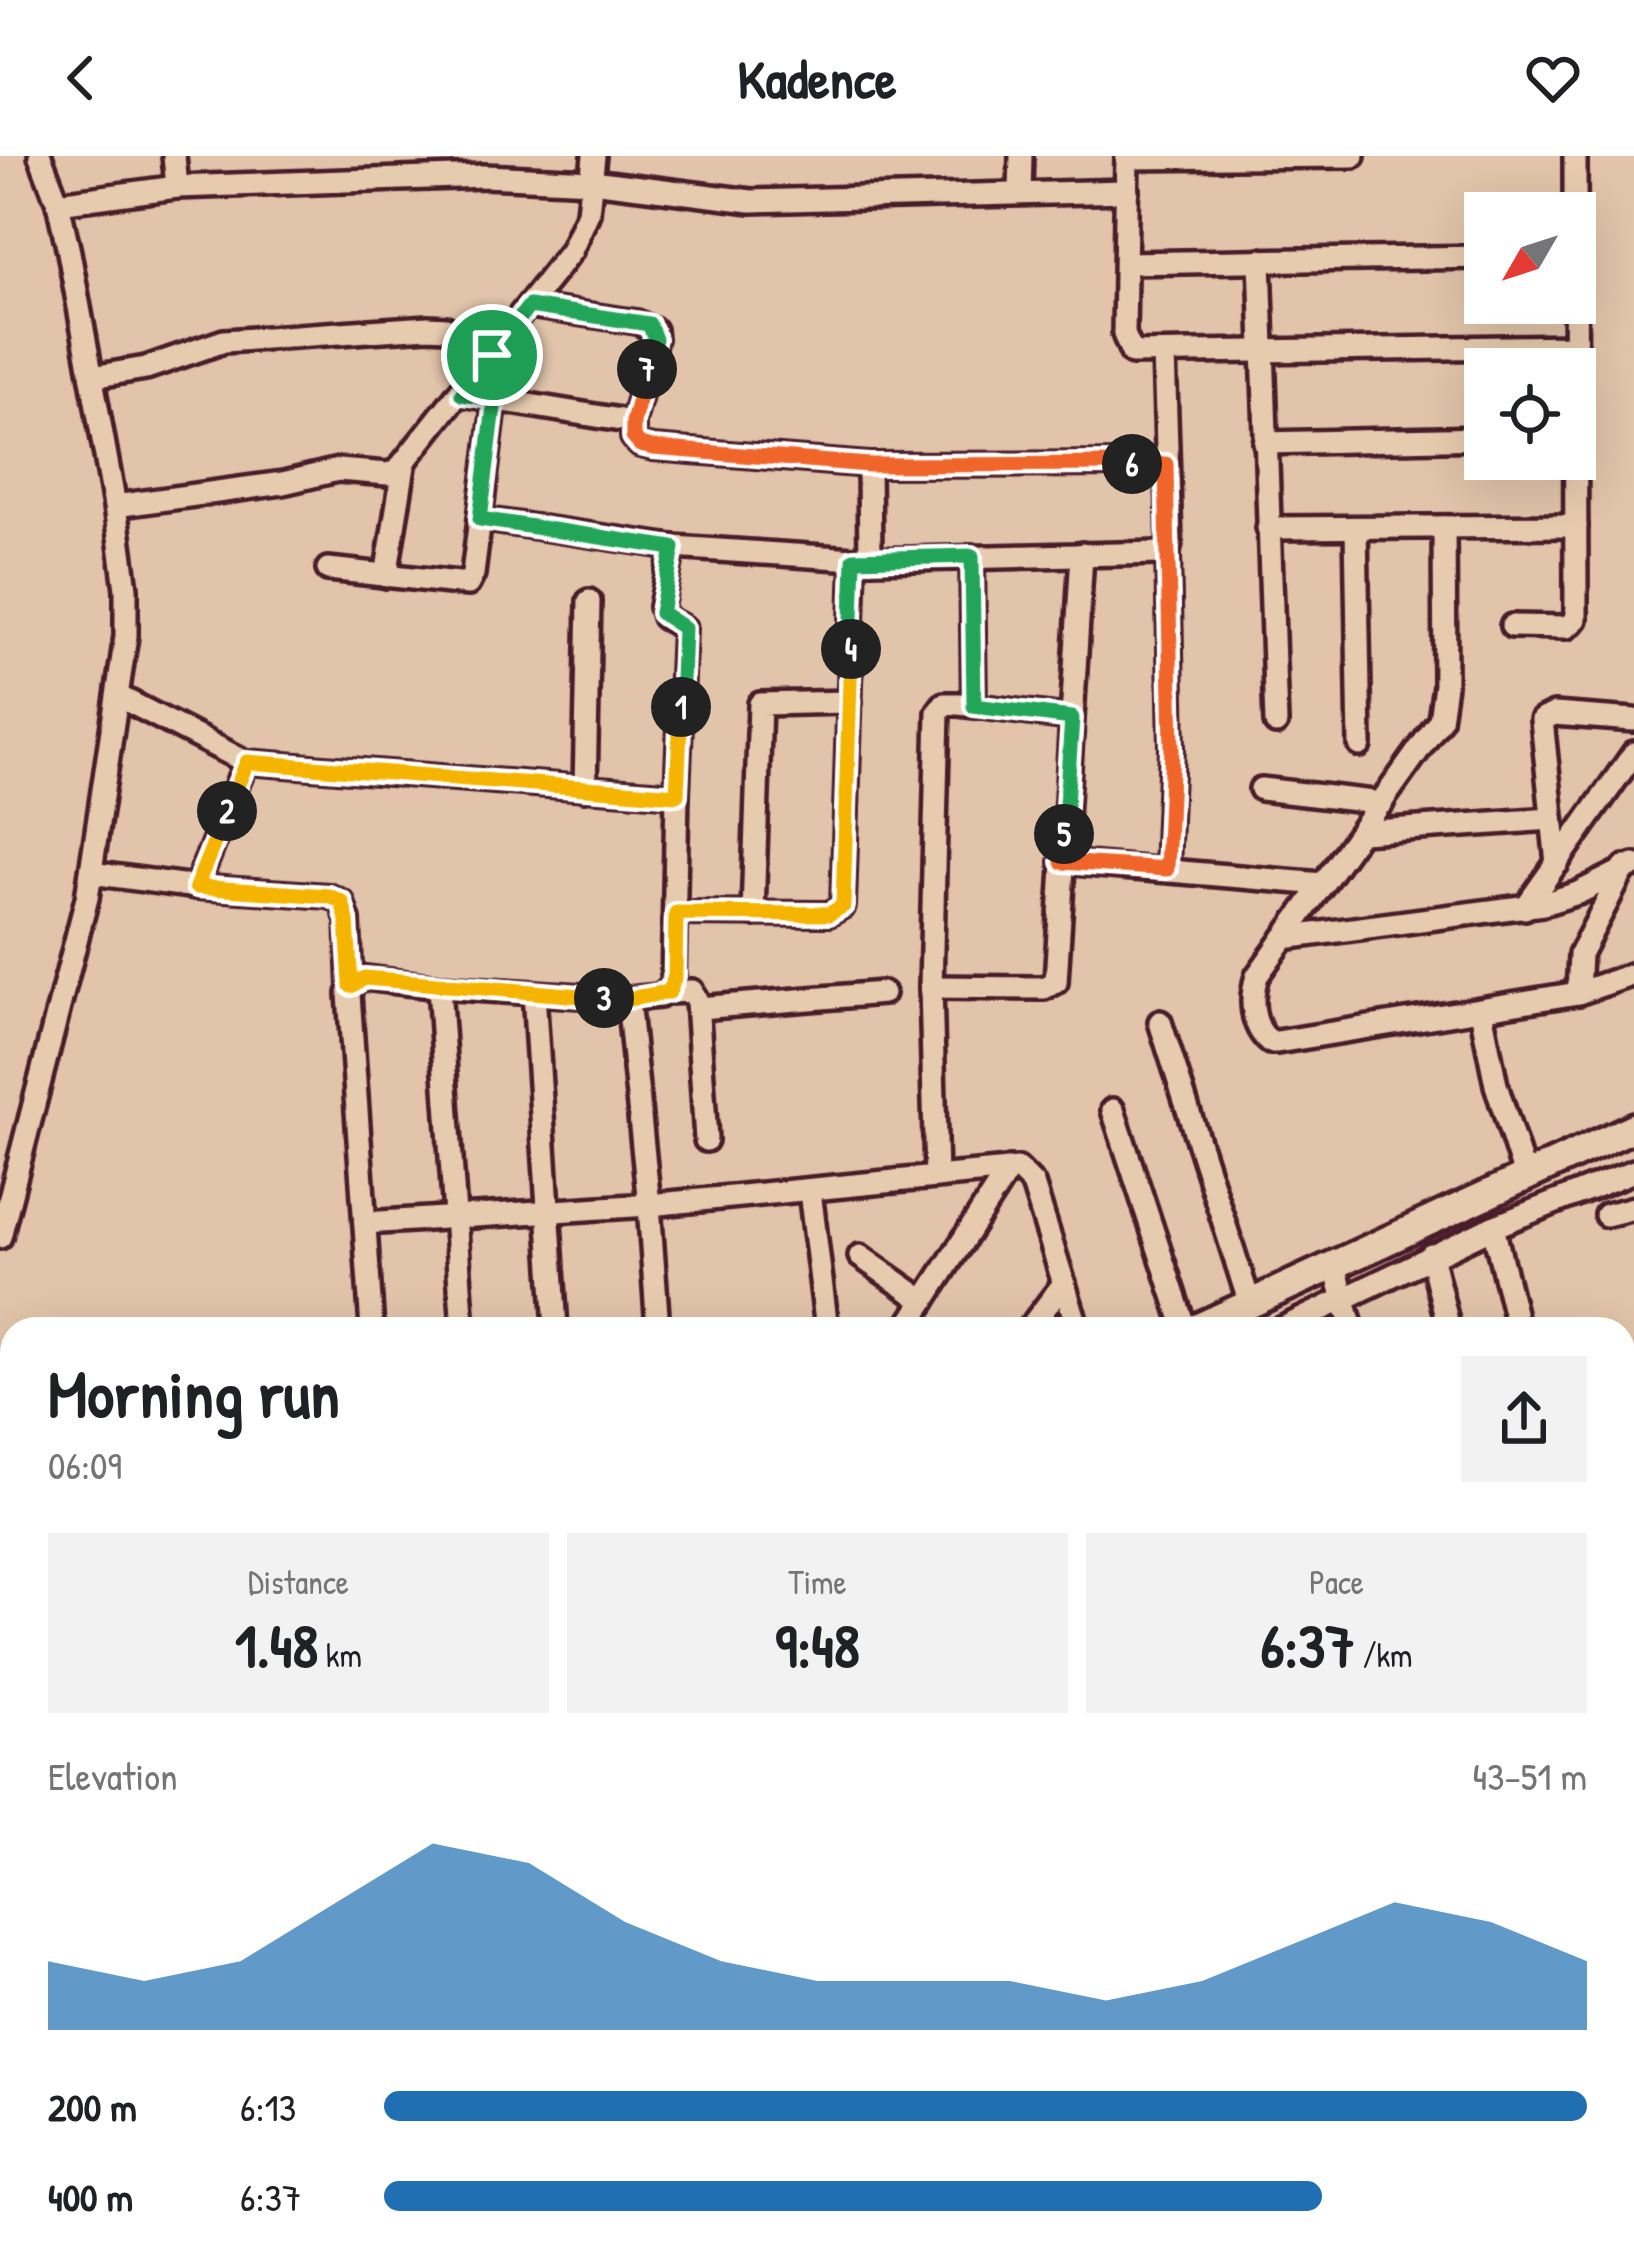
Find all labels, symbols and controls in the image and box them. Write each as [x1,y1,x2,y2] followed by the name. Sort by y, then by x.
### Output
[738,42,896,115] text: Kadence
[48,45,114,111] icon: back
[1520,45,1586,111] icon: heart
[1464,192,1596,324] north arrow
[1464,192,1596,480] map controls
[441,304,543,406] pin
[459,322,525,388] icon: arrive
[617,339,677,399] pin: 7
[639,347,655,391] text: 7
[1464,348,1596,480] button: locate
[1102,434,1162,494] pin: 6
[1125,442,1139,486] text: 6
[821,619,881,679] pin: 4
[845,627,857,671] text: 4
[651,677,711,737] pin: 1
[675,685,687,729] text: 1
[197,781,257,841] pin: 2
[219,789,235,833] text: 2
[1034,804,1094,864] pin: 5
[1057,812,1071,856] text: 5
[574,968,634,1028] pin: 3
[597,976,611,1020] text: 3
[48,1348,340,1438] text: Morning run
[1461,1356,1587,1482] button: share
[48,1438,122,1491] text: 06:09
[248,1560,349,1604] text: Distance
[788,1560,847,1604] text: Time
[1309,1560,1364,1604] text: Pace
[235,1604,318,1686] text: 1.48
[775,1604,860,1686] text: 9:48
[1260,1604,1355,1686] text: 6:37
[318,1633,362,1677] text: km
[1355,1633,1413,1677] text: /km
[48,1749,178,1802] text: Elevation
[1472,1749,1587,1802] text: 43–51 m
[48,2080,137,2133] text: 200 m
[240,2080,296,2133] text: 6:13
[48,2170,133,2223] text: 400 m
[240,2170,301,2223] text: 6:37

